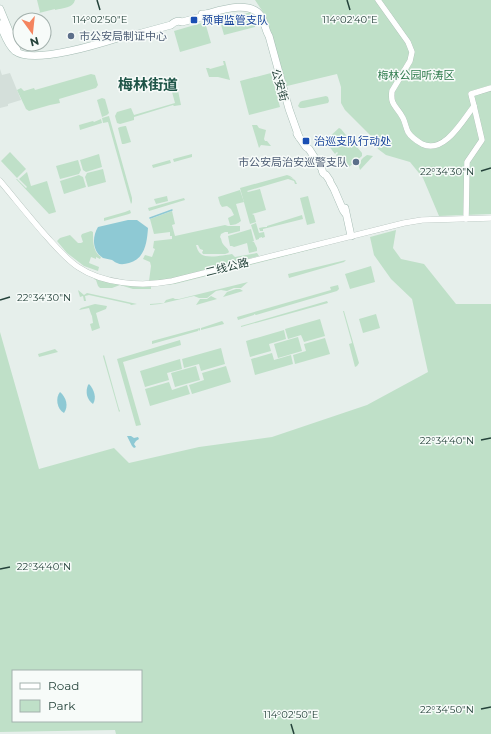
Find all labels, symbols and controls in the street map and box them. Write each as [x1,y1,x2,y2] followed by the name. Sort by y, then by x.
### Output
[12,12,52,52] north arrow
[73,13,128,26] text: 114°02'50"E
[202,13,268,27] place label: 预审监管支队
[322,13,378,26] text: 114°02'40"E
[189,15,199,25] marker: 预审监管支队
[79,29,167,43] place label: 市公安局制证中心
[66,31,76,41] marker: 市公安局制证中心
[28,34,41,50] text: N
[269,67,291,103] street label: 公安街
[378,68,455,82] park label: 梅林公园听涛区
[118,75,178,94] district label: 梅林街道
[314,134,391,148] place label: 治巡支队行动处
[301,136,311,146] marker: 治巡支队行动处
[238,155,348,169] place label: 市公安局治安巡警支队
[351,157,361,167] marker: 市公安局治安巡警支队
[420,165,474,178] text: 22°34'30"N
[204,255,250,279] street label: 二线公路
[17,291,71,304] text: 22°34'30"N
[420,434,474,447] text: 22°34'40"N
[17,560,71,573] text: 22°34'40"N
[12,670,142,722] legend
[48,678,79,693] text: Road
[48,698,76,713] text: Park
[420,703,474,716] text: 22°34'50"N
[264,708,319,721] text: 114°02'50"E

